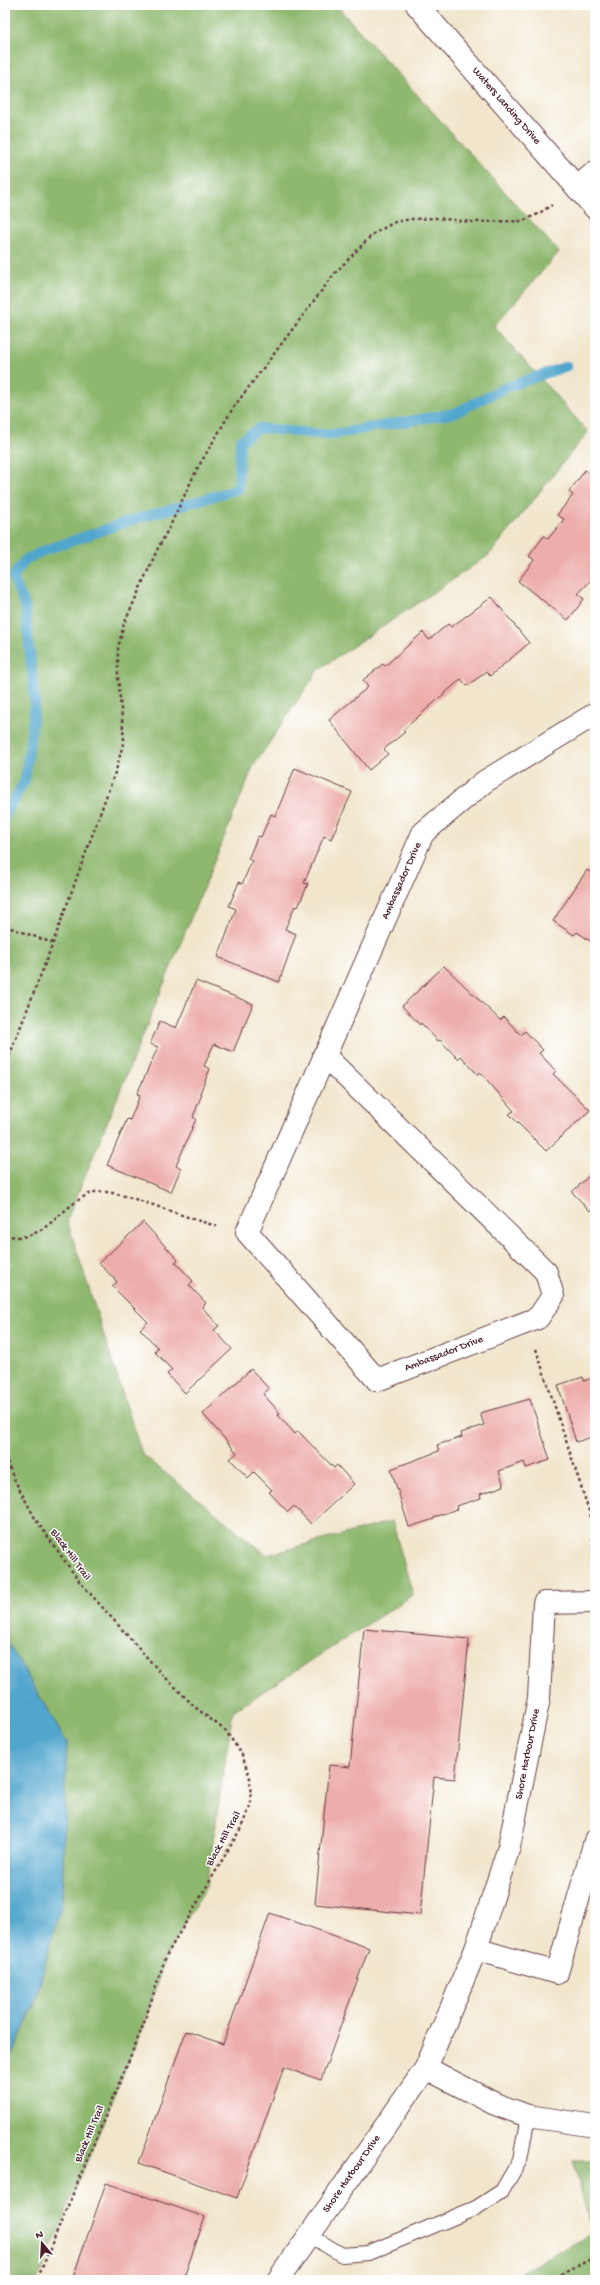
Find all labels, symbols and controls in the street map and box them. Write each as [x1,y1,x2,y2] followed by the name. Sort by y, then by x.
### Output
[469,65,543,147] street label: Waters Landing Drive
[380,840,424,921] street label: Ambassador Drive
[403,1333,485,1374] street label: Ambassador Drive
[47,1526,93,1583] street label: Black Hill Trail
[513,1707,543,1800] street label: Shore Harbour Drive
[204,1809,244,1869] street label: Black Hill Trail
[72,2103,108,2165] street label: Black Hill Trail
[321,2132,384,2215] street label: Shore Harbour Drive
[22,2223,62,2263] north arrow
[34,2229,45,2242] text: N

